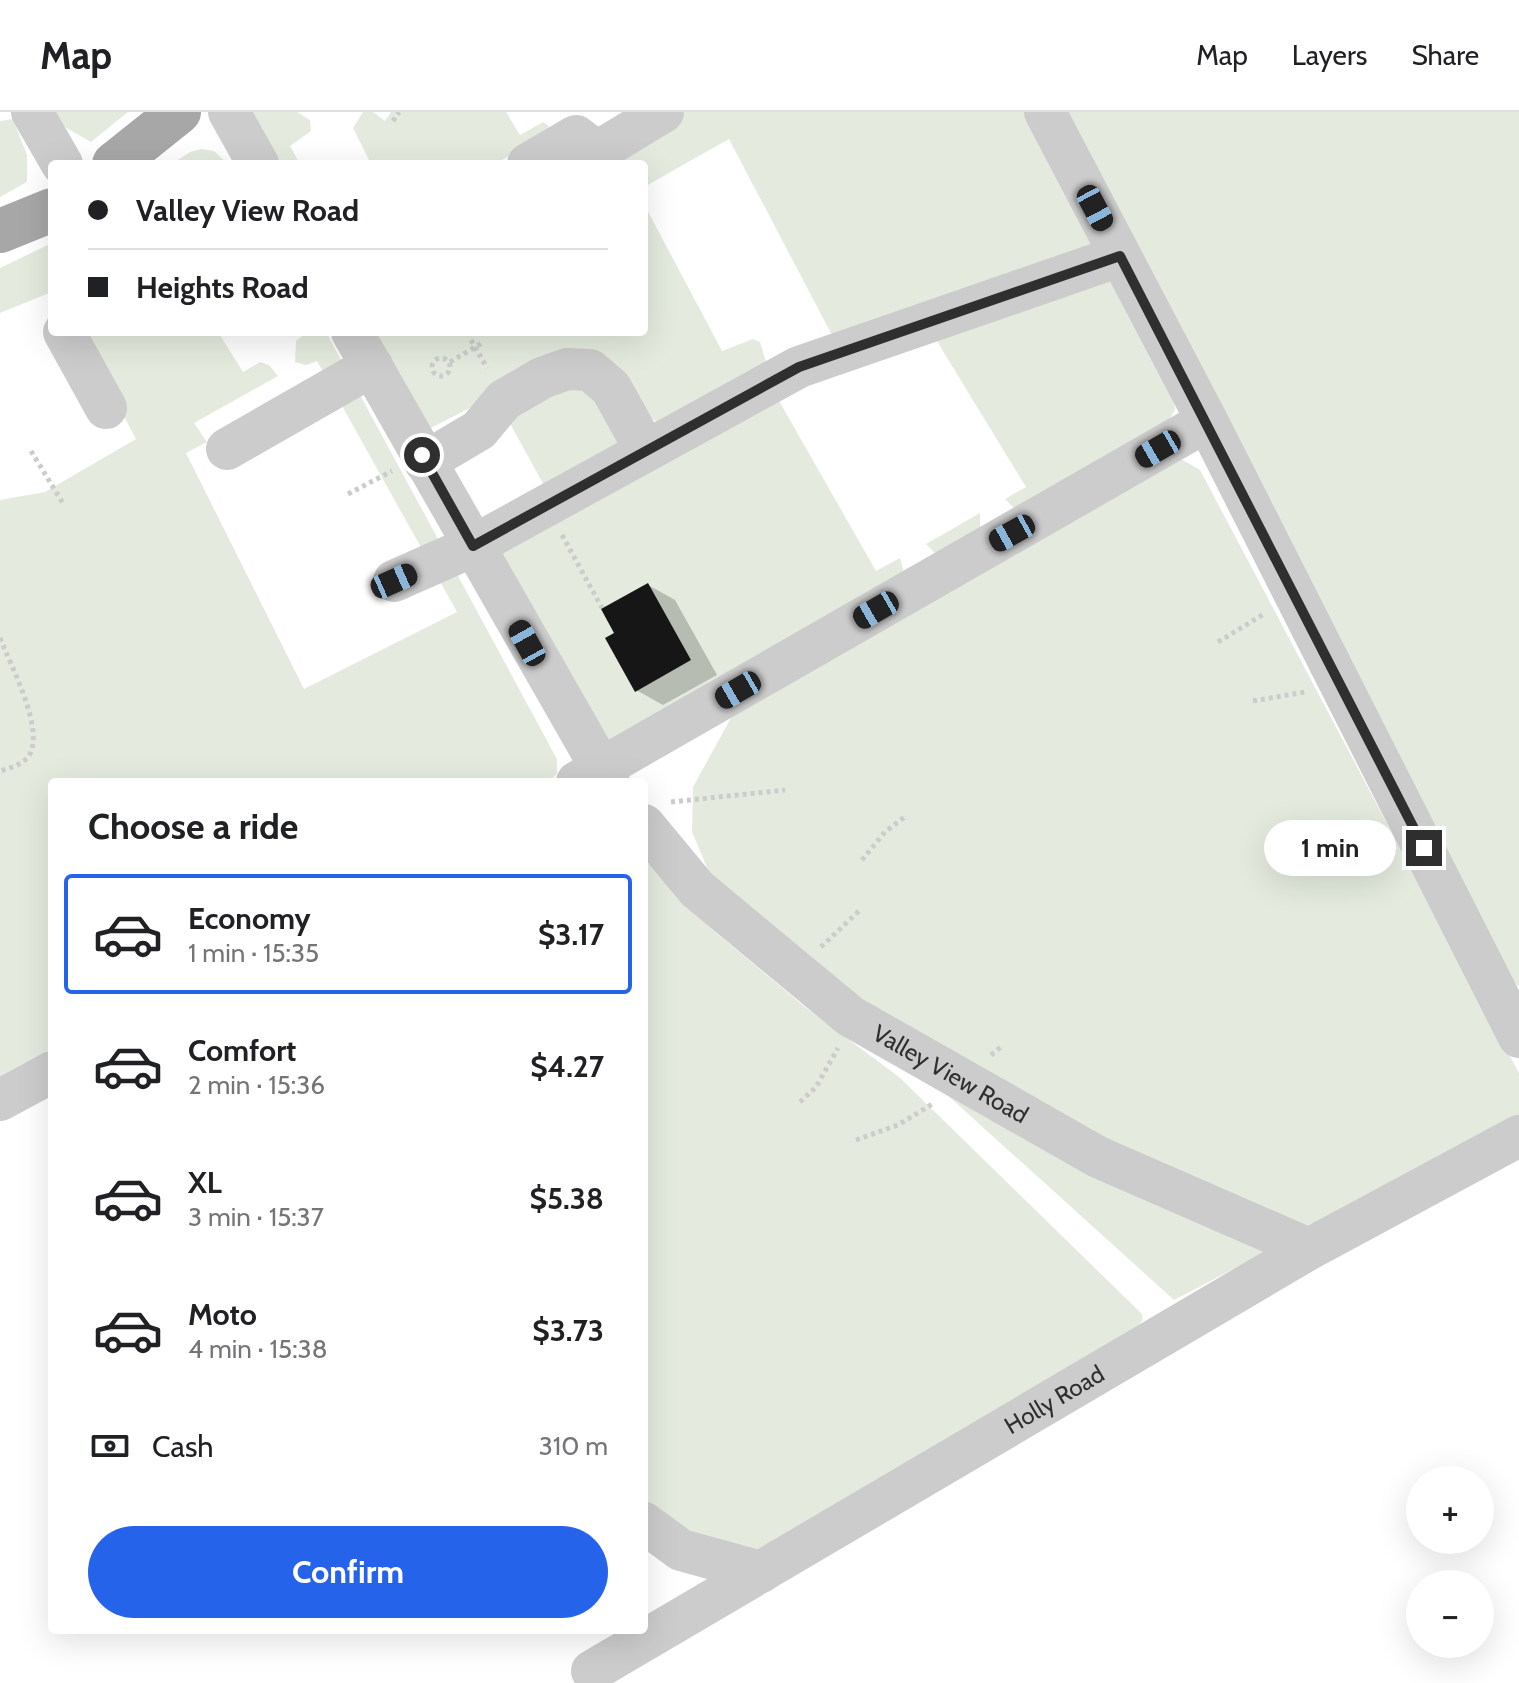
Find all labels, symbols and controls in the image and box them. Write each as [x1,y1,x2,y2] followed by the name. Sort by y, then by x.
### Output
[40,32,112,79] text: Map
[1196,38,1248,72] text: Map
[1292,38,1367,72] text: Layers
[1411,38,1479,72] text: Share
[1073,181,1117,235] car
[136,192,359,229] text: Valley View Road
[136,269,309,306] text: Heights Road
[1131,427,1185,471] car
[404,437,440,473] route start
[985,511,1039,555] car
[367,560,421,602] car
[849,588,903,632] car
[505,616,549,670] car
[711,668,765,712] car
[88,804,298,848] text: Choose a ride
[1264,820,1396,876] callout: 1 min
[1406,830,1442,866] route end
[1301,832,1359,864] text: 1 min
[92,898,164,970] icon: car
[188,900,311,937] text: Economy
[538,916,604,953] text: $3.17
[188,937,319,969] text: 1 min · 15:35
[868,1018,1034,1129] street label: Valley View Road
[92,1030,164,1102] icon: car
[188,1032,296,1069] text: Comfort
[530,1048,604,1085] text: $4.27
[188,1069,325,1101] text: 2 min · 15:36
[92,1162,164,1234] icon: car
[188,1164,222,1201] text: XL
[530,1180,604,1217] text: $5.38
[188,1201,324,1233] text: 3 min · 15:37
[92,1294,164,1366] icon: car
[188,1296,257,1333] text: Moto
[532,1312,604,1349] text: $3.73
[188,1333,327,1365] text: 4 min · 15:38
[999,1359,1109,1440] street label: Holly Road
[88,1424,132,1468] icon: cash
[152,1428,214,1465] text: Cash
[539,1430,608,1462] text: 310 m
[1406,1466,1494,1658] map controls
[1406,1466,1494,1554] button: +
[88,1526,608,1618] button: Confirm
[1406,1570,1494,1658] button: −

